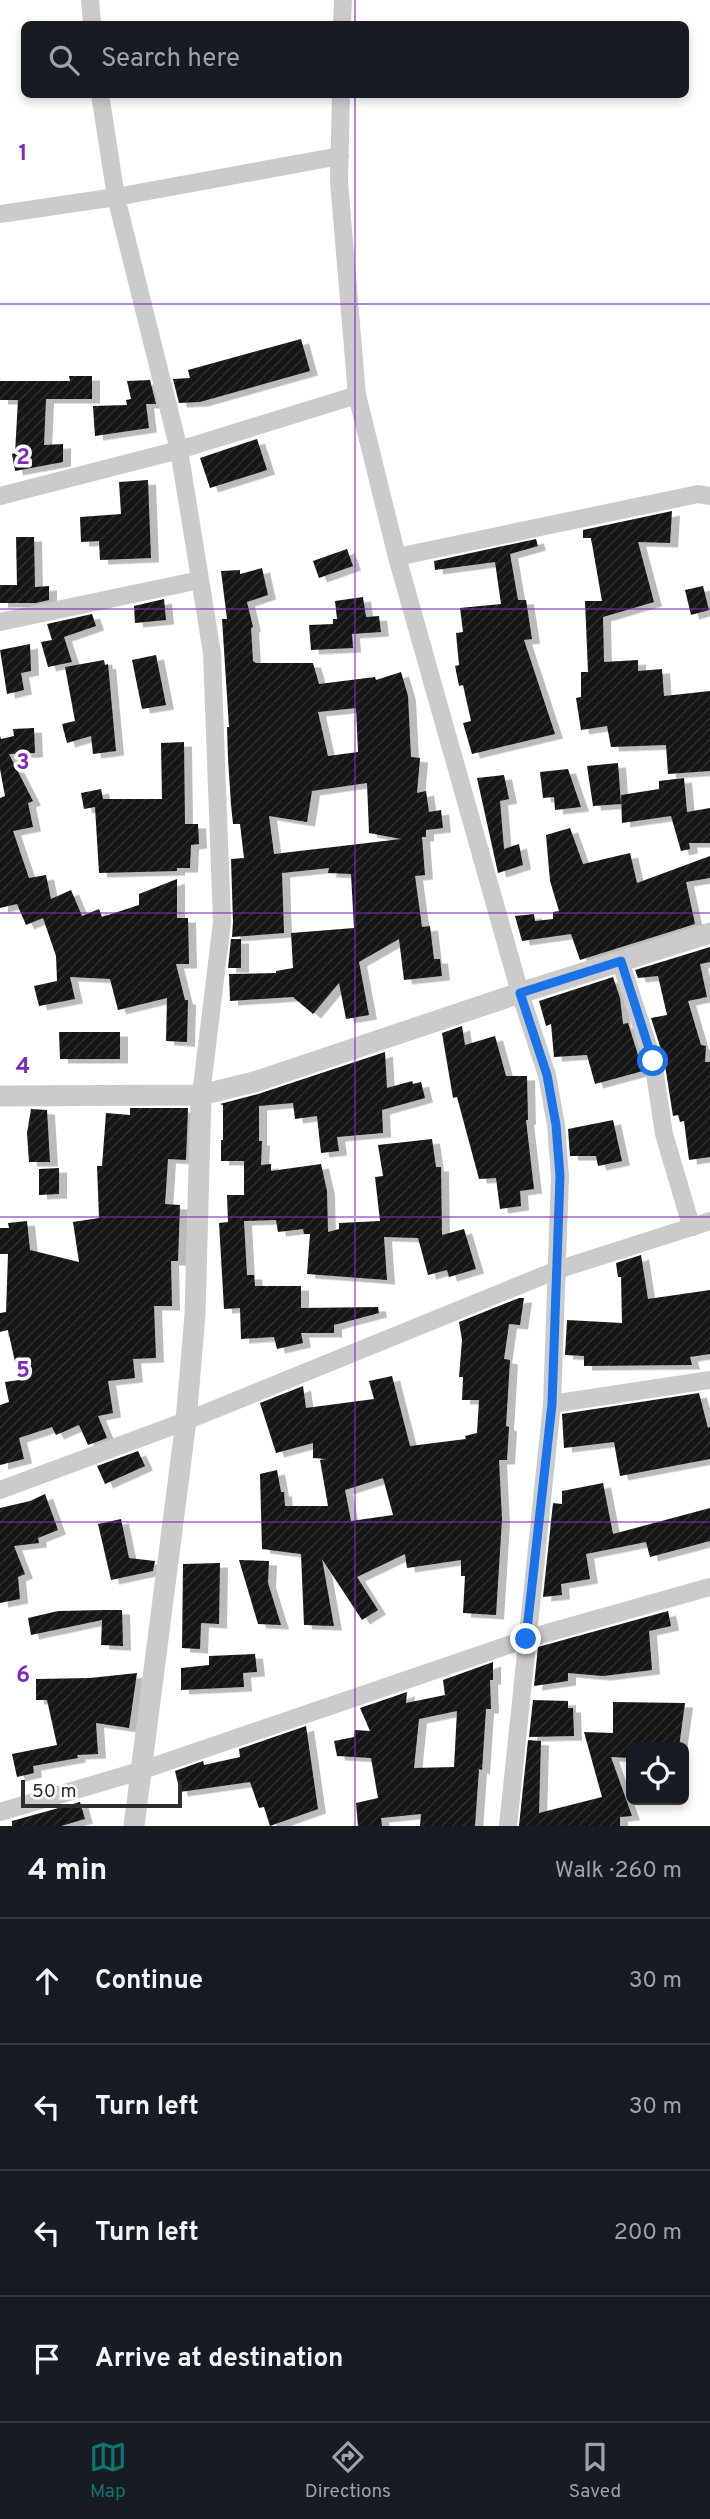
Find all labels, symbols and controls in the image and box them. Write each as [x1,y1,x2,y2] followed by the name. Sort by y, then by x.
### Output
[21,21,689,98] search box
[45,41,83,79] icon: search
[101,43,240,76] text: Search here
[18,140,28,169] text: 1
[16,444,30,473] text: 2
[16,749,30,778] text: 3
[637,1045,668,1076] route start
[16,1053,30,1082] text: 4
[16,1357,30,1386] text: 5
[510,1623,541,1654] route end
[16,1662,30,1691] text: 6
[626,1742,689,1805] map controls
[626,1742,689,1805] button: locate
[21,1777,182,1809] scale bar
[32,1780,77,1804] text: 50 m
[28,1853,107,1890] text: 4 min
[555,1857,682,1886] text: Walk · 260 m
[28,1962,66,2000] icon: ahead
[95,1965,203,1998] text: Continue
[629,1967,682,1996] text: 30 m
[28,2088,66,2126] icon: left
[95,2091,199,2124] text: Turn left
[629,2093,682,2122] text: 30 m
[28,2214,66,2252] icon: left
[95,2217,199,2250] text: Turn left
[614,2219,682,2248] text: 200 m
[28,2340,66,2378] icon: arrive
[95,2343,343,2376] text: Arrive at destination
[89,2438,127,2504] tab: Map
[305,2438,391,2504] tab: Directions
[569,2438,621,2504] tab: Saved

